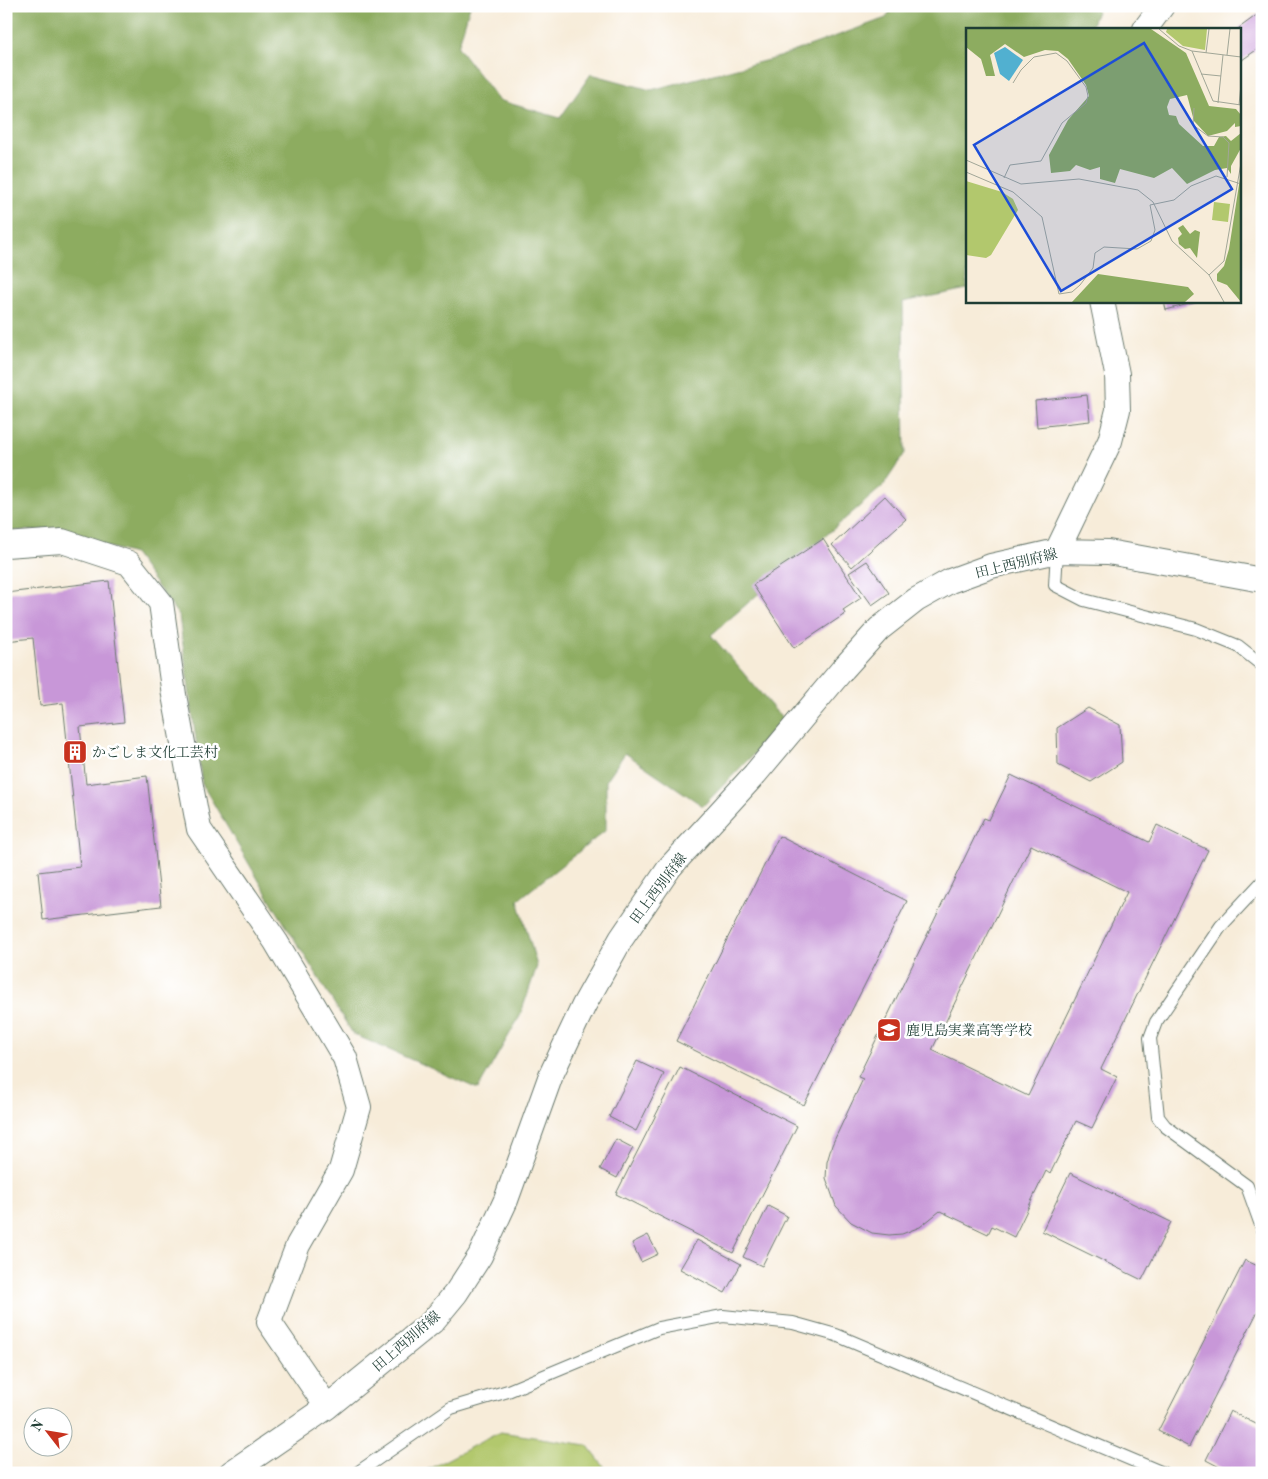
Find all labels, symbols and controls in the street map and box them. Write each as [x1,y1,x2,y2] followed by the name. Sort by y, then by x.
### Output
[966,28,1240,302] inset map
[974,546,1059,581] street label: 田上西別府線
[62,739,88,765] building icon: かごしま文化工芸村
[92,745,218,760] place label: かごしま文化工芸村
[627,850,690,926] street label: 田上西別府線
[876,1017,902,1043] school or university icon: 鹿児島実業高等学校
[906,1023,1032,1038] place label: 鹿児島実業高等学校
[370,1308,443,1375] street label: 田上西別府線
[22,1406,72,1456] north arrow
[29,1417,47,1434] text: N

